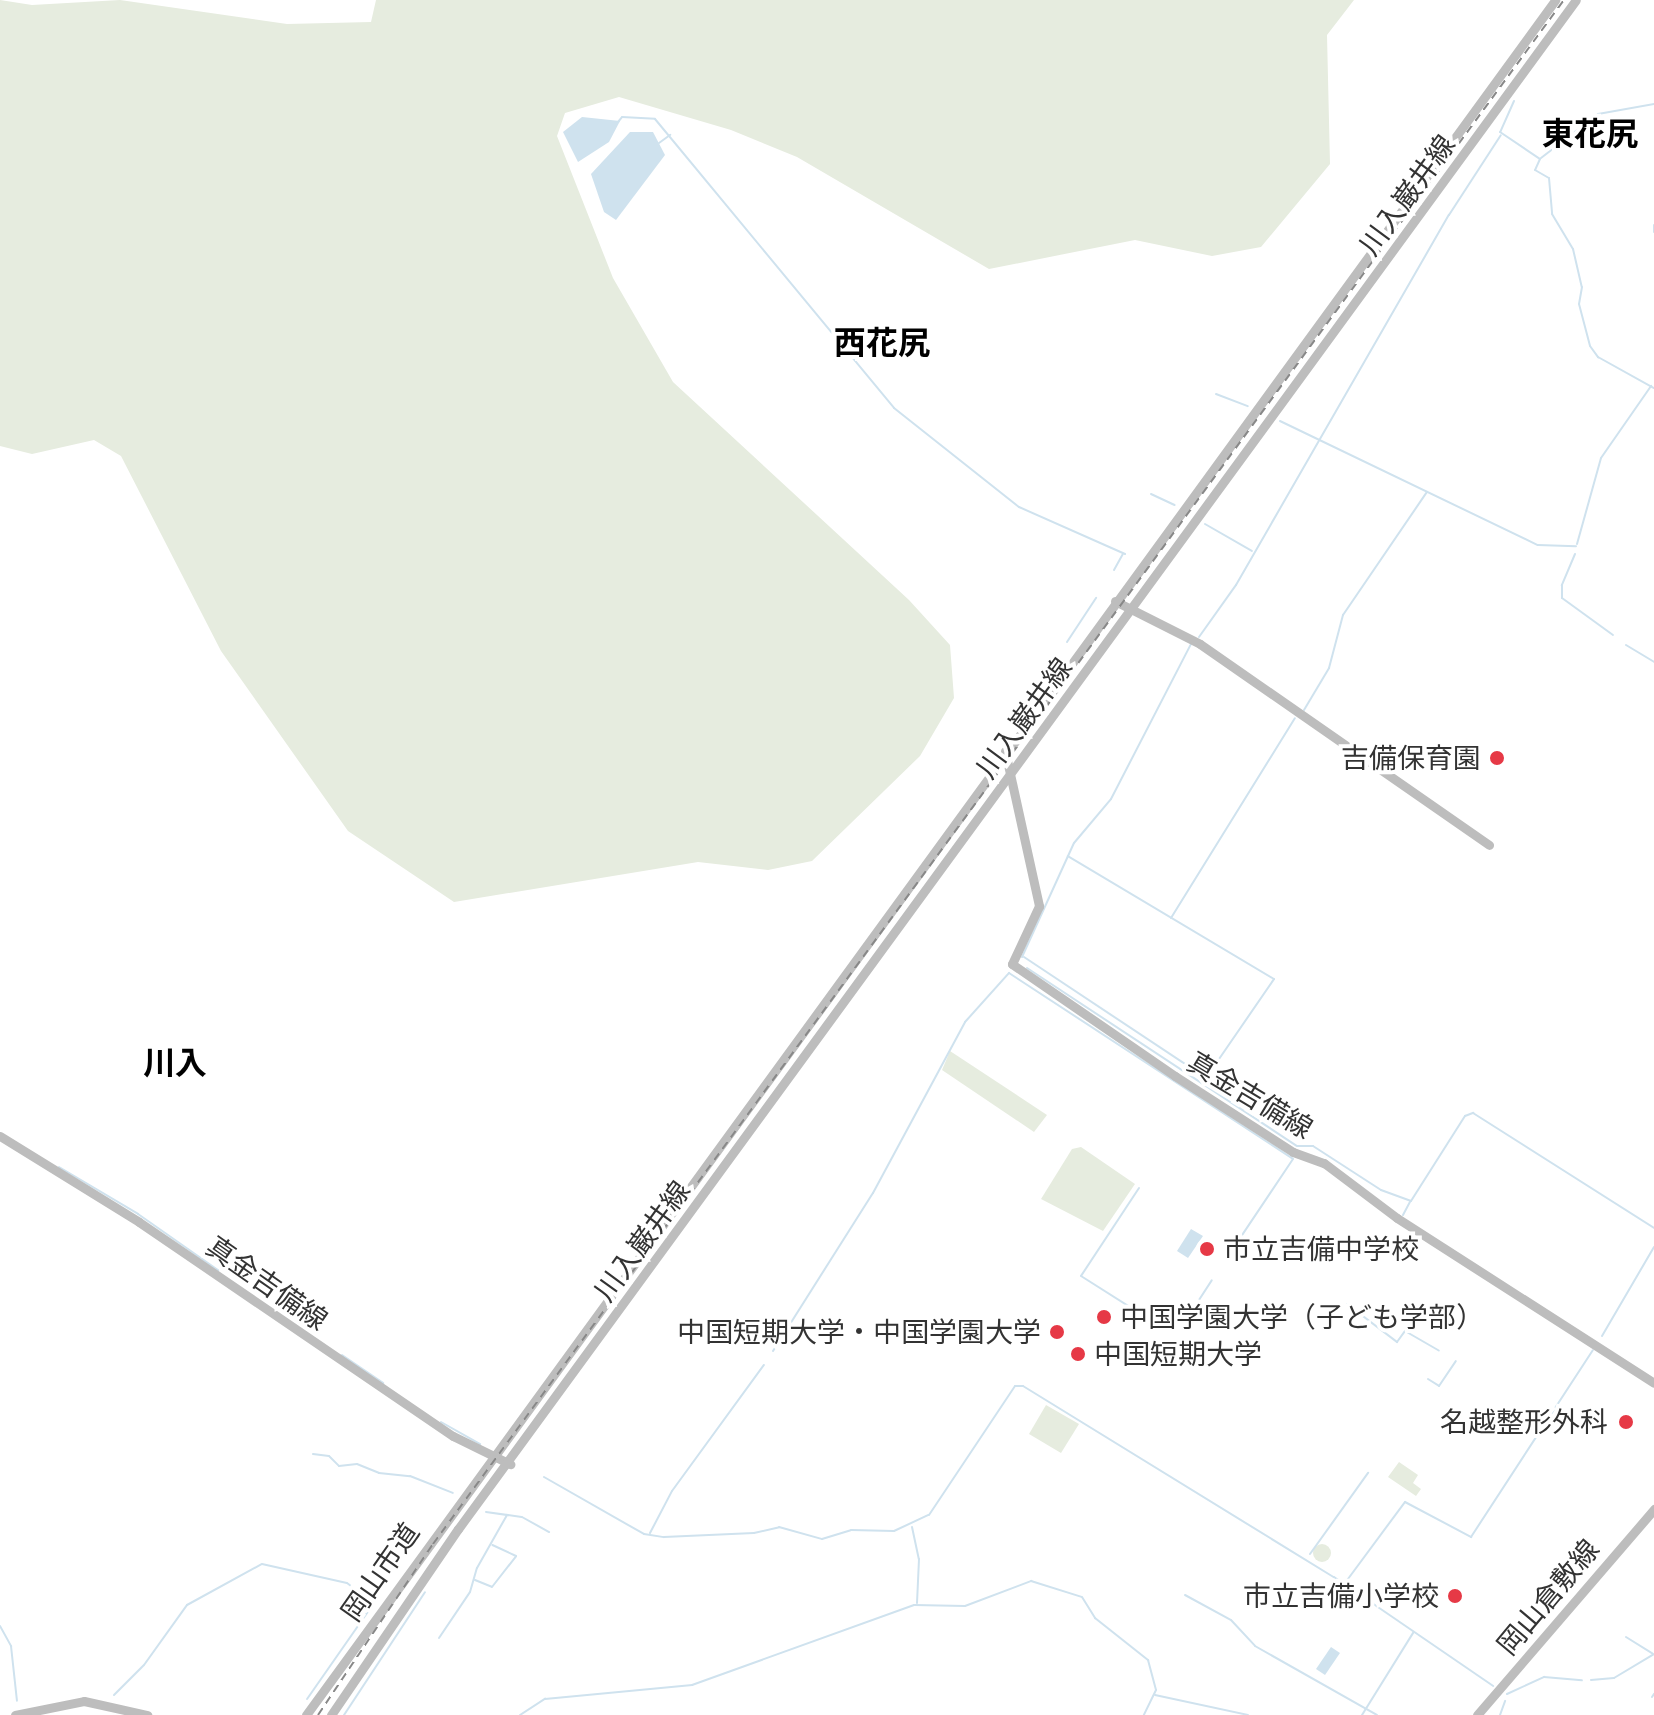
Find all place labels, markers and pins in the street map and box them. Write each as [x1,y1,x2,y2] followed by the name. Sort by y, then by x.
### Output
[1341,741,1481,775] place label: 吉備保育園
[1488,749,1506,767] marker: 吉備保育園
[1223,1232,1419,1266] place label: 市立吉備中学校
[1198,1240,1216,1258] marker: 市立吉備中学校
[1120,1300,1484,1334] place label: 中国学園大学（子ども学部）
[1095,1308,1113,1326] marker: 中国学園大学（子ども学部）
[677,1315,1041,1349] place label: 中国短期大学・中国学園大学
[1048,1323,1066,1341] marker: 中国短期大学・中国学園大学
[1094,1337,1262,1371] place label: 中国短期大学
[1069,1345,1087,1363] marker: 中国短期大学
[1440,1405,1608,1439] place label: 名越整形外科
[1615,1411,1637,1433] marker: 名越整形外科
[1243,1579,1439,1613] place label: 市立吉備小学校
[1446,1587,1464,1605] marker: 市立吉備小学校

